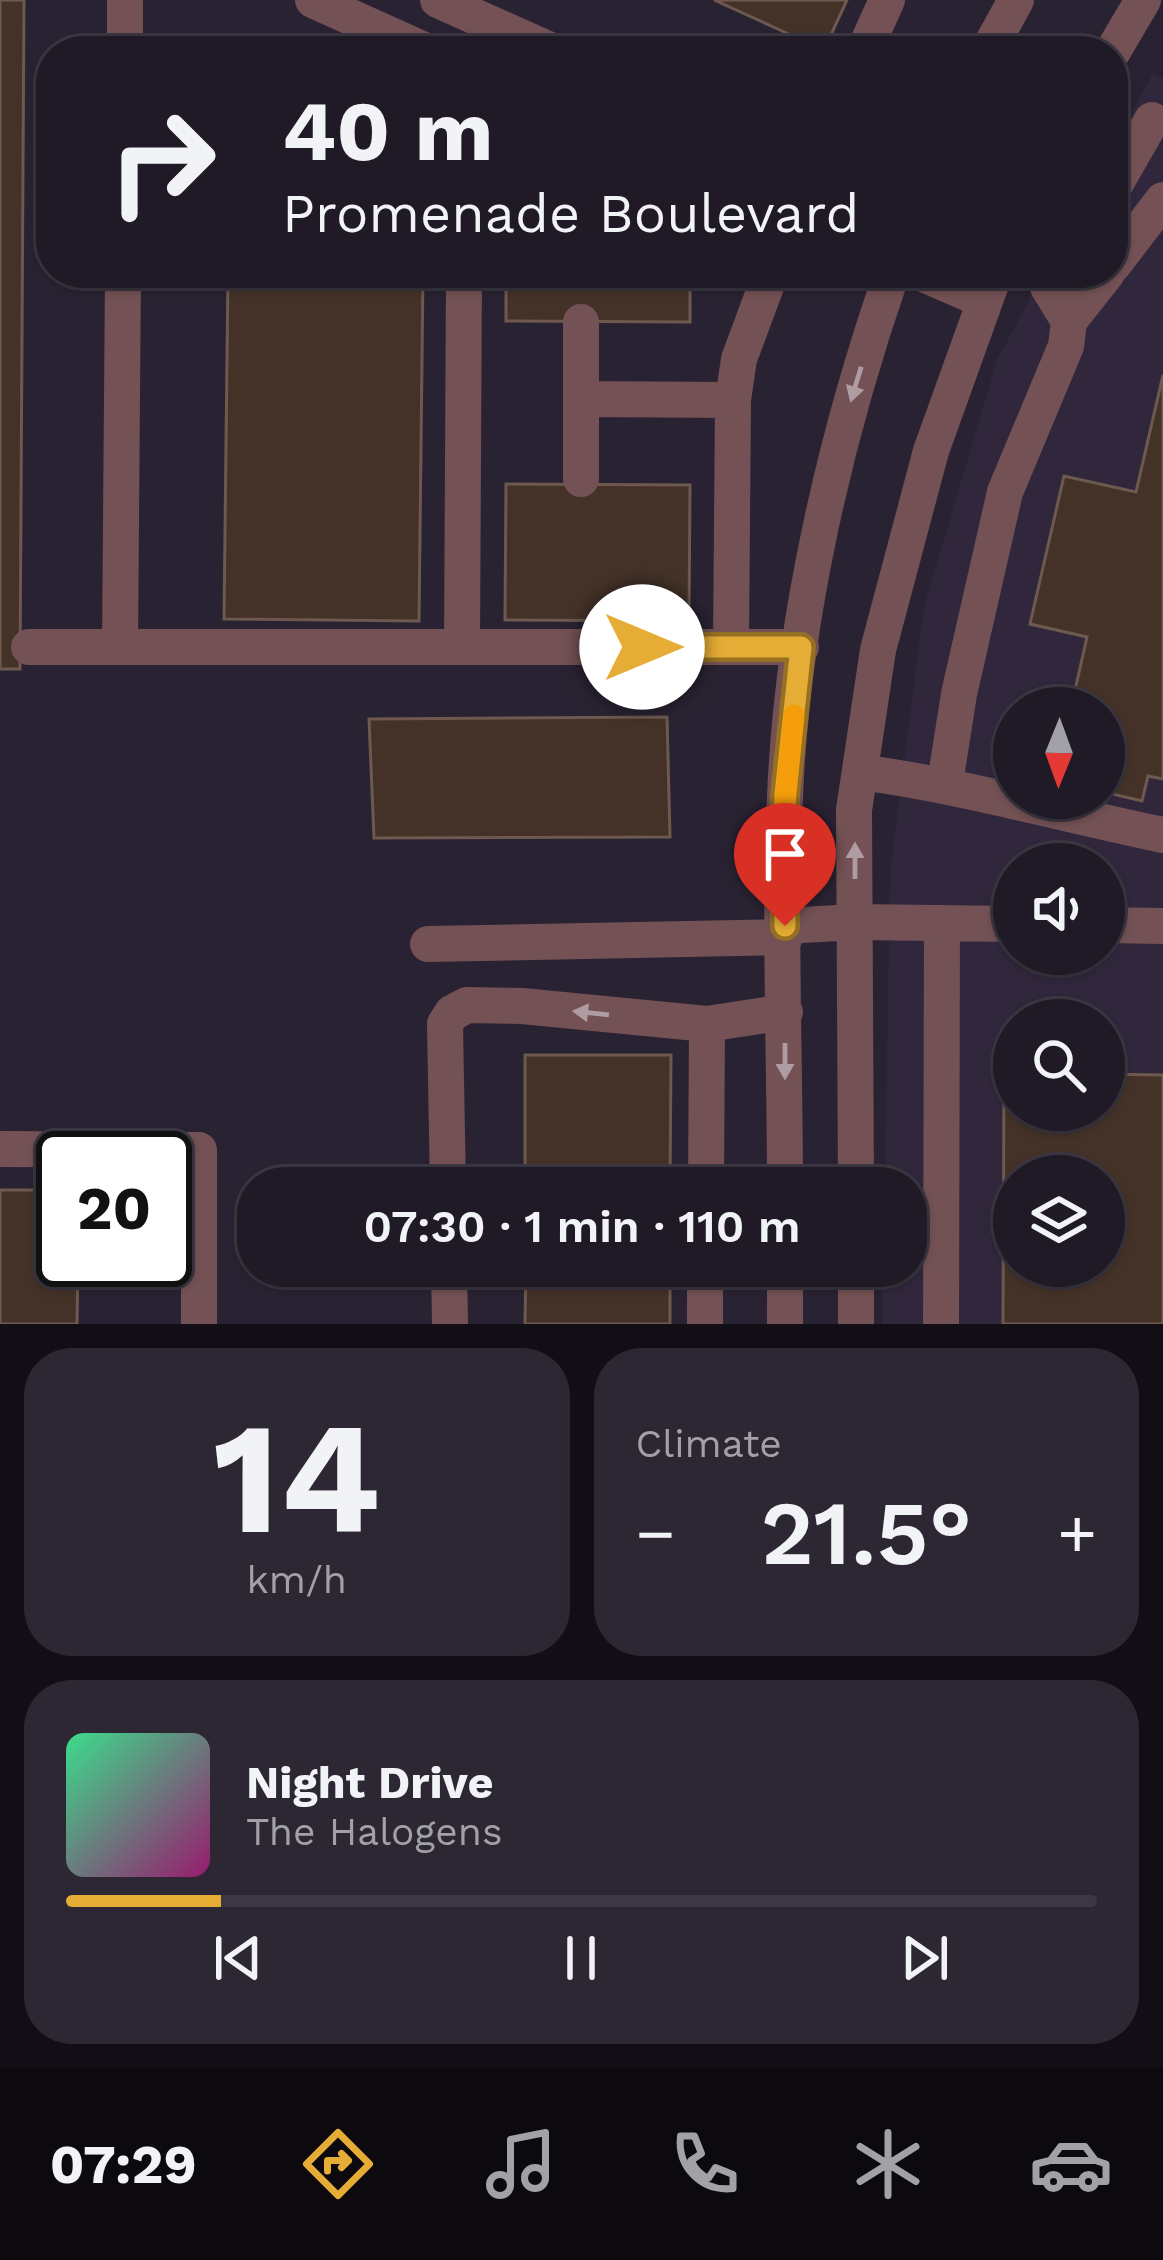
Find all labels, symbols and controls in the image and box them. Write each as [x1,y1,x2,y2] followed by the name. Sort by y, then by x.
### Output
[282,82,493,180] text: 40 m
[84,84,240,240] icon: right
[282,182,859,245] text: Promenade Boulevard
[845,366,864,403] one-way arrow
[579,584,705,710] position arrow
[993,687,1125,819] north arrow
[993,687,1125,1287] map controls
[734,803,836,926] pin
[752,821,818,887] icon: arrive
[845,841,864,879] one-way arrow
[993,843,1125,975] button: sound
[993,999,1125,1131] button: search
[572,1003,609,1022] one-way arrow
[775,1043,795,1081] one-way arrow
[36,1131,192,1287] speed limit sign: 20
[993,1155,1125,1287] button: layers
[363,1200,801,1253] text: 07:30 · 1 min · 110 m
[213,1387,381,1570] text: 14
[636,1421,782,1466] text: Climate
[760,1480,972,1586] text: 21.5°
[636,1495,675,1572] text: −
[1057,1495,1097,1572] text: +
[247,1557,347,1602] text: km/h
[246,1756,494,1809] text: Night Drive
[246,1809,502,1854] text: The Halogens
[205,1925,271,1991] icon: previous
[548,1925,614,1991] icon: pause
[892,1925,958,1991] icon: next
[296,2122,380,2206] icon: directions
[479,2122,563,2206] icon: music
[663,2122,747,2206] icon: phone
[846,2122,930,2206] icon: climate
[1029,2122,1113,2206] icon: car
[50,2133,197,2196] text: 07:29

